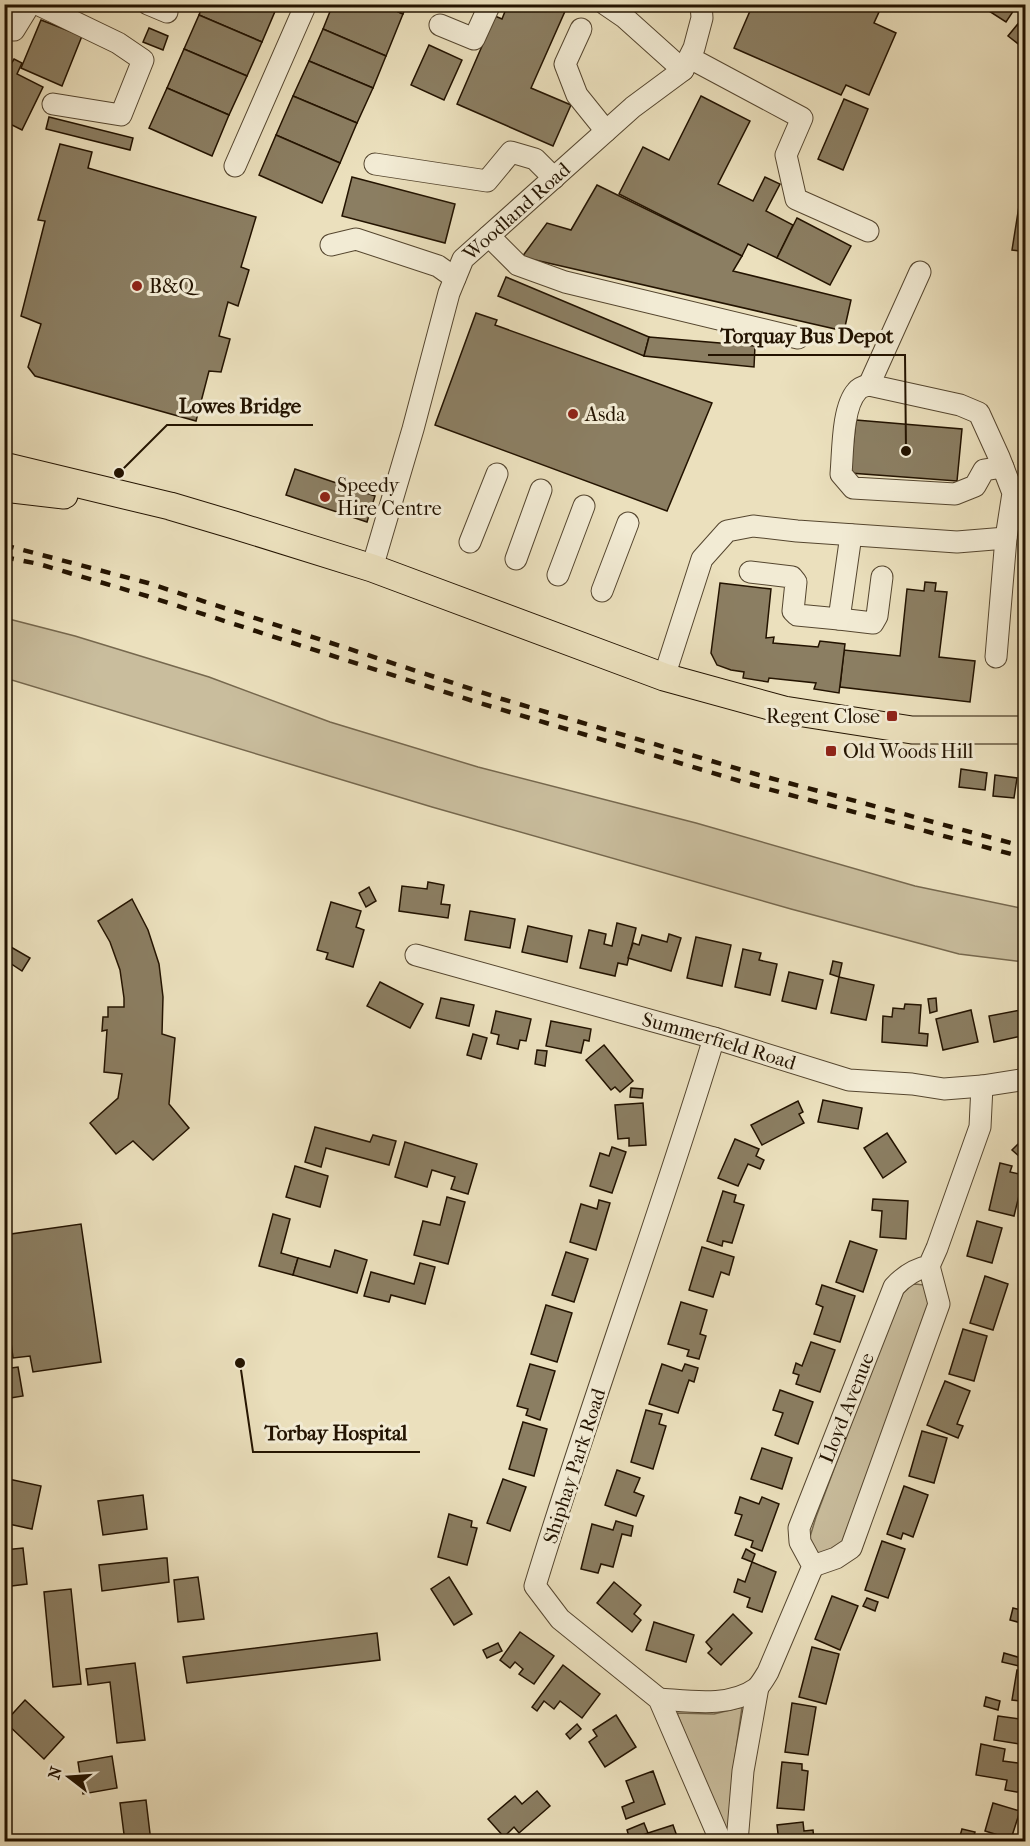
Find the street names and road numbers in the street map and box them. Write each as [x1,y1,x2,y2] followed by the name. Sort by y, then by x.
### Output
[458,157,576,266] street label: Woodland Road
[639,1008,800,1075] street label: Summerfield Road
[815,1349,879,1466] street label: Lloyd Avenue
[539,1385,611,1547] street label: Shiphay Park Road

